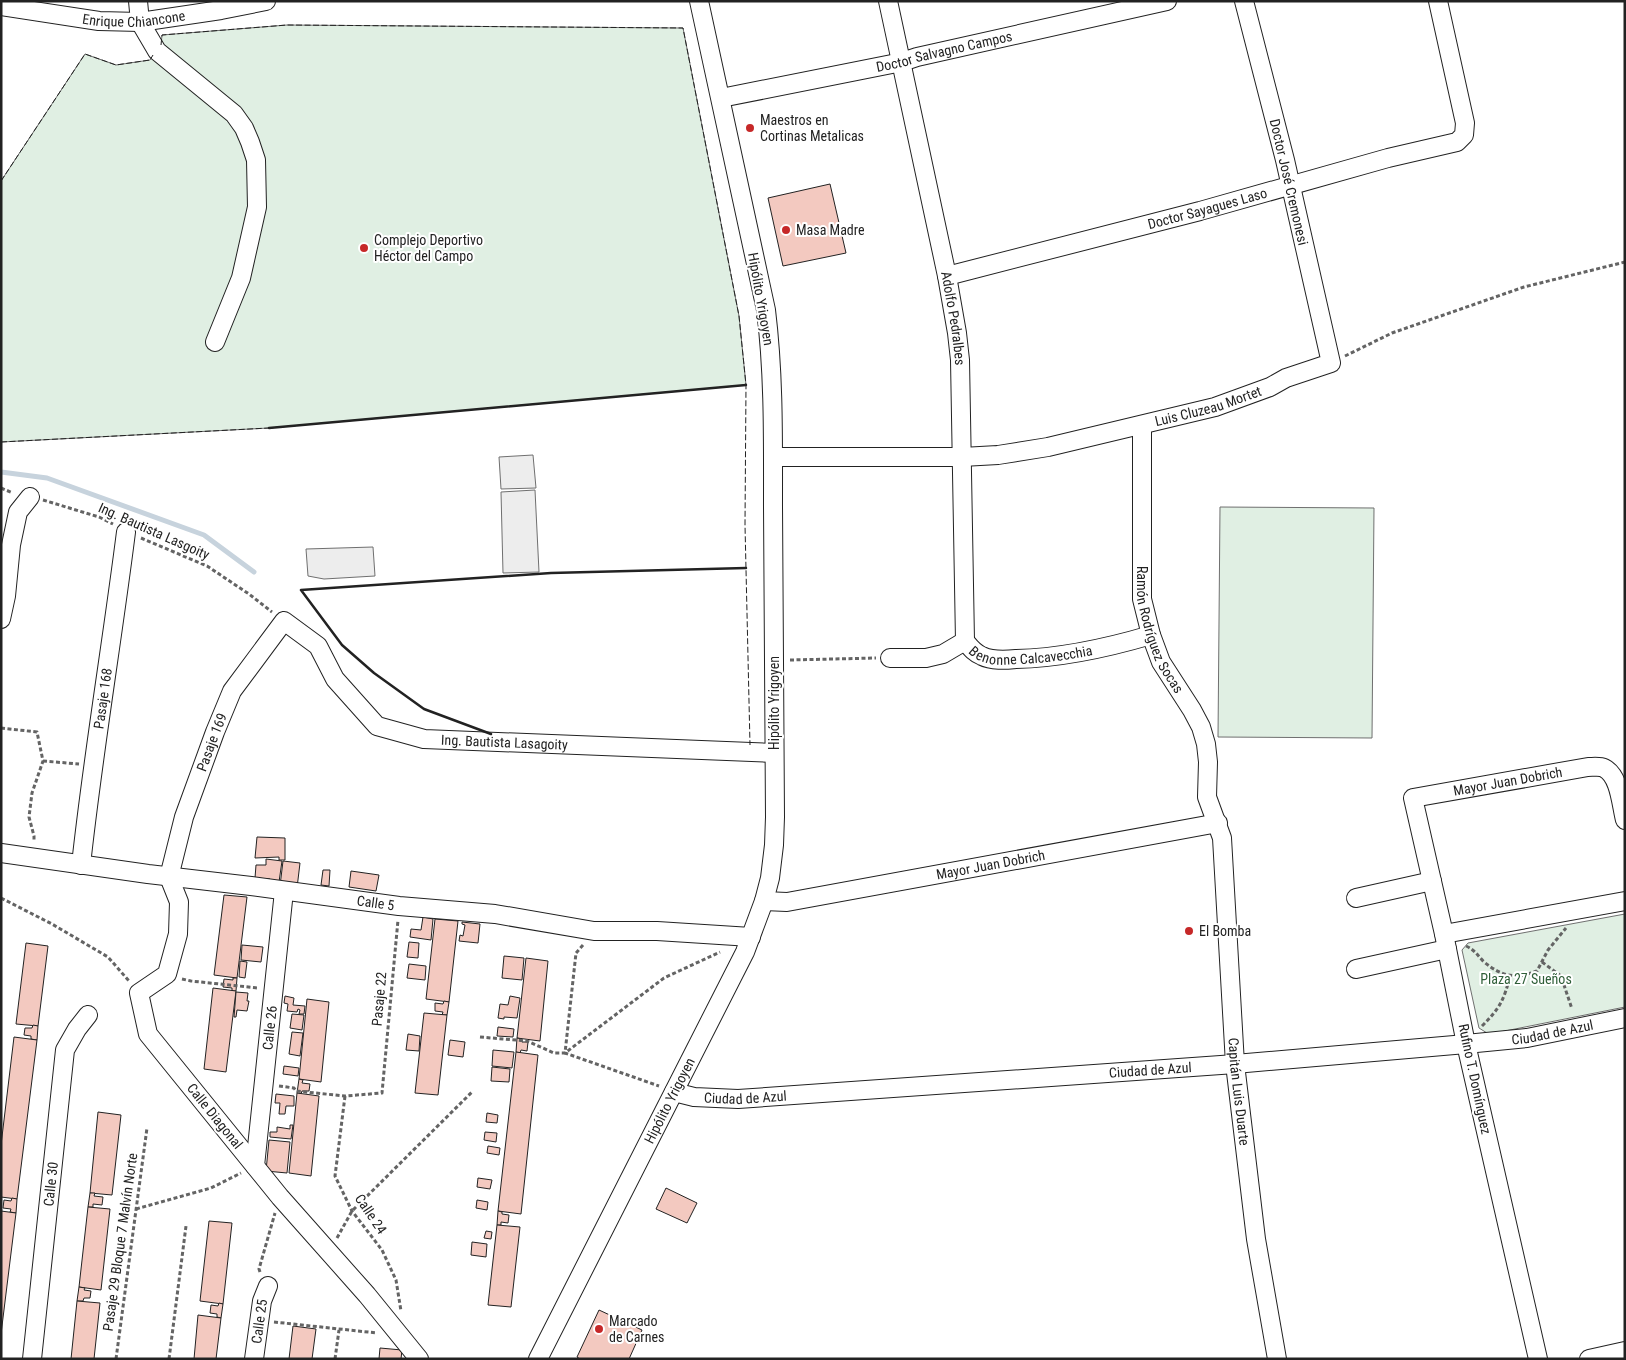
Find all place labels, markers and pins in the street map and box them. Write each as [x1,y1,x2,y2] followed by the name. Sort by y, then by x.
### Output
[760,112,864,144] place label: Maestros en Cortinas Metalicas
[744,122,756,134] marker: Maestros en Cortinas Metalicas
[796,222,865,238] place label: Masa Madre
[780,224,792,236] marker: Masa Madre
[374,232,483,264] place label: Complejo Deportivo Héctor del Campo
[358,242,370,254] marker: Complejo Deportivo Héctor del Campo
[1199,923,1251,939] place label: El Bomba
[1183,925,1195,937] marker: El Bomba
[609,1313,664,1345] place label: Marcado de Carnes
[593,1323,605,1335] marker: Marcado de Carnes

